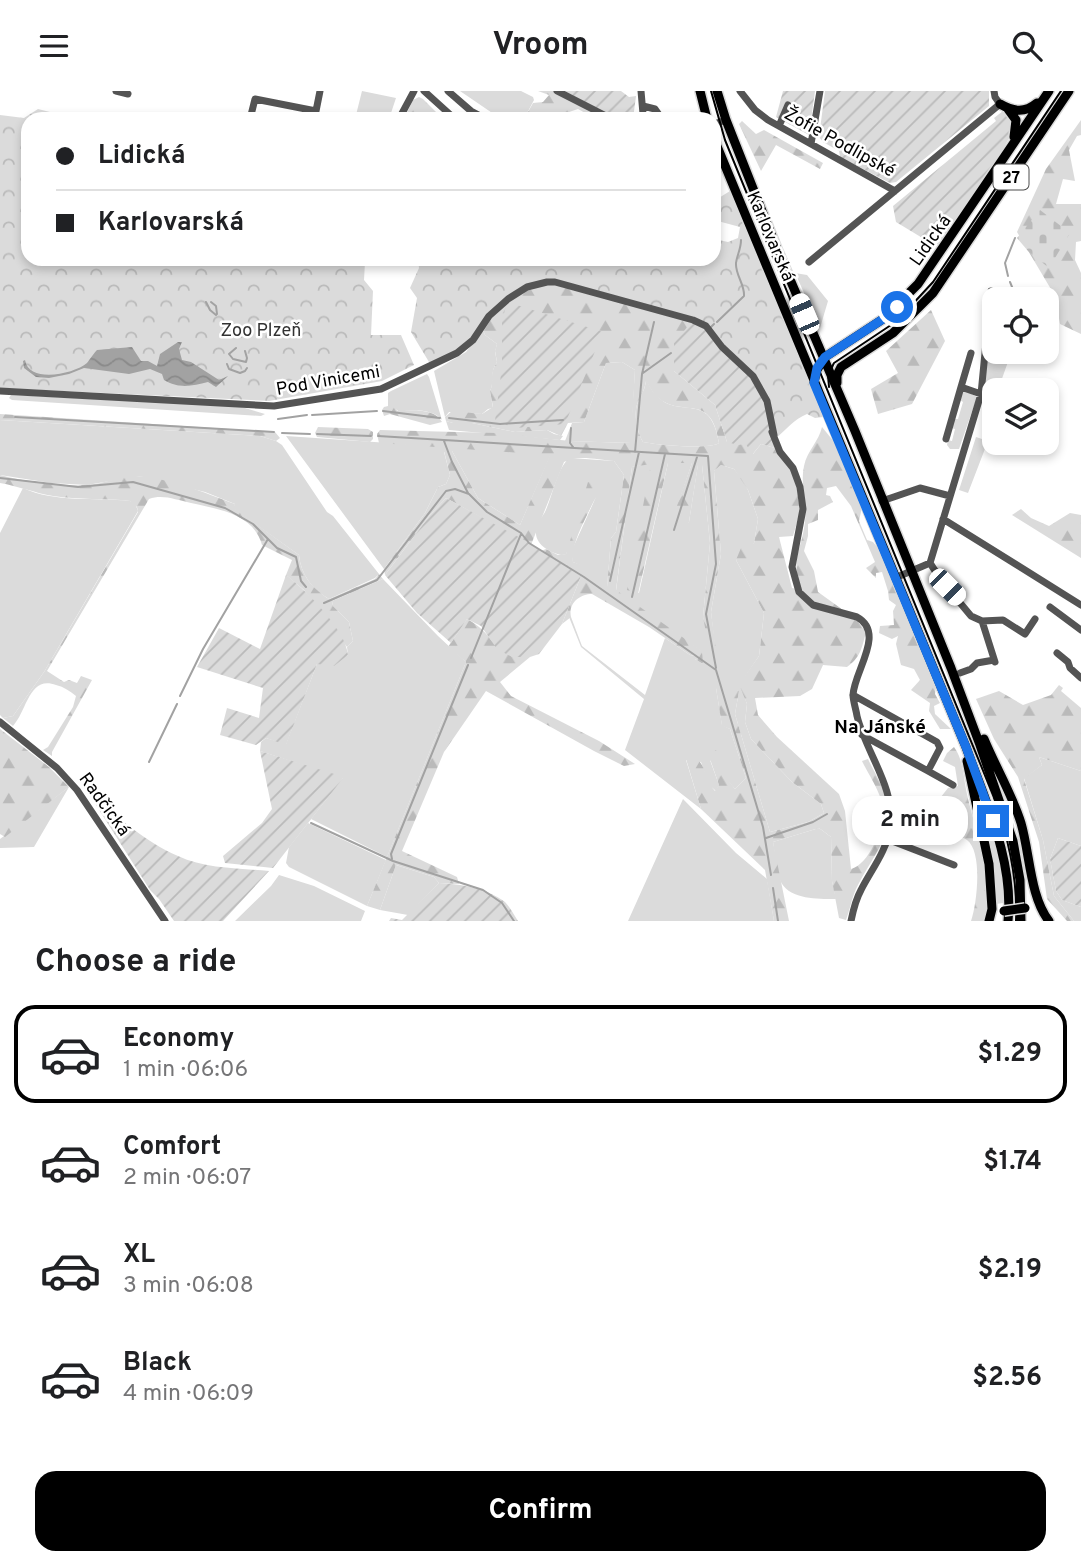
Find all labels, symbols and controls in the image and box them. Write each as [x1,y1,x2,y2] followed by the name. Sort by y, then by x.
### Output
[492,26,589,66] text: Vroom
[35,27,73,65] icon: menu
[1008,27,1046,65] icon: search
[779,101,900,183] street label: Žofie Podlipské
[98,140,186,173] text: Lidická
[993,165,1028,190] road number: 27
[740,188,799,285] street label: Karlovarská
[98,207,244,240] text: Karlovarská
[905,211,957,271] street label: Lidická
[982,287,1059,455] map controls
[982,287,1059,364] button: locate
[787,291,822,337] car
[881,291,913,323] route start
[221,320,301,343] park label: Zoo Plzeň
[274,361,382,402] street label: Pod Vinicemi
[982,378,1059,455] button: layers
[925,565,970,609] car
[834,716,926,740] district label: Na Jánské
[73,768,135,841] street label: Radčická
[853,797,968,845] callout: 2 min
[977,805,1009,837] route end
[880,806,940,835] text: 2 min
[35,943,236,983] text: Choose a ride
[39,1023,102,1086] icon: car
[123,1023,234,1056] text: Economy
[978,1038,1042,1071] text: $1.29
[123,1056,248,1085] text: 1 min · 06:06
[39,1131,102,1194] icon: car
[123,1131,221,1164] text: Comfort
[983,1146,1042,1179] text: $1.74
[123,1164,251,1193] text: 2 min · 06:07
[39,1239,102,1302] icon: car
[123,1239,155,1272] text: XL
[978,1254,1042,1287] text: $2.19
[123,1272,254,1301] text: 3 min · 06:08
[39,1347,102,1410] icon: car
[123,1347,192,1380] text: Black
[972,1362,1042,1395] text: $2.56
[123,1380,254,1409] text: 4 min · 06:09
[35,1471,1046,1551] button: Confirm

